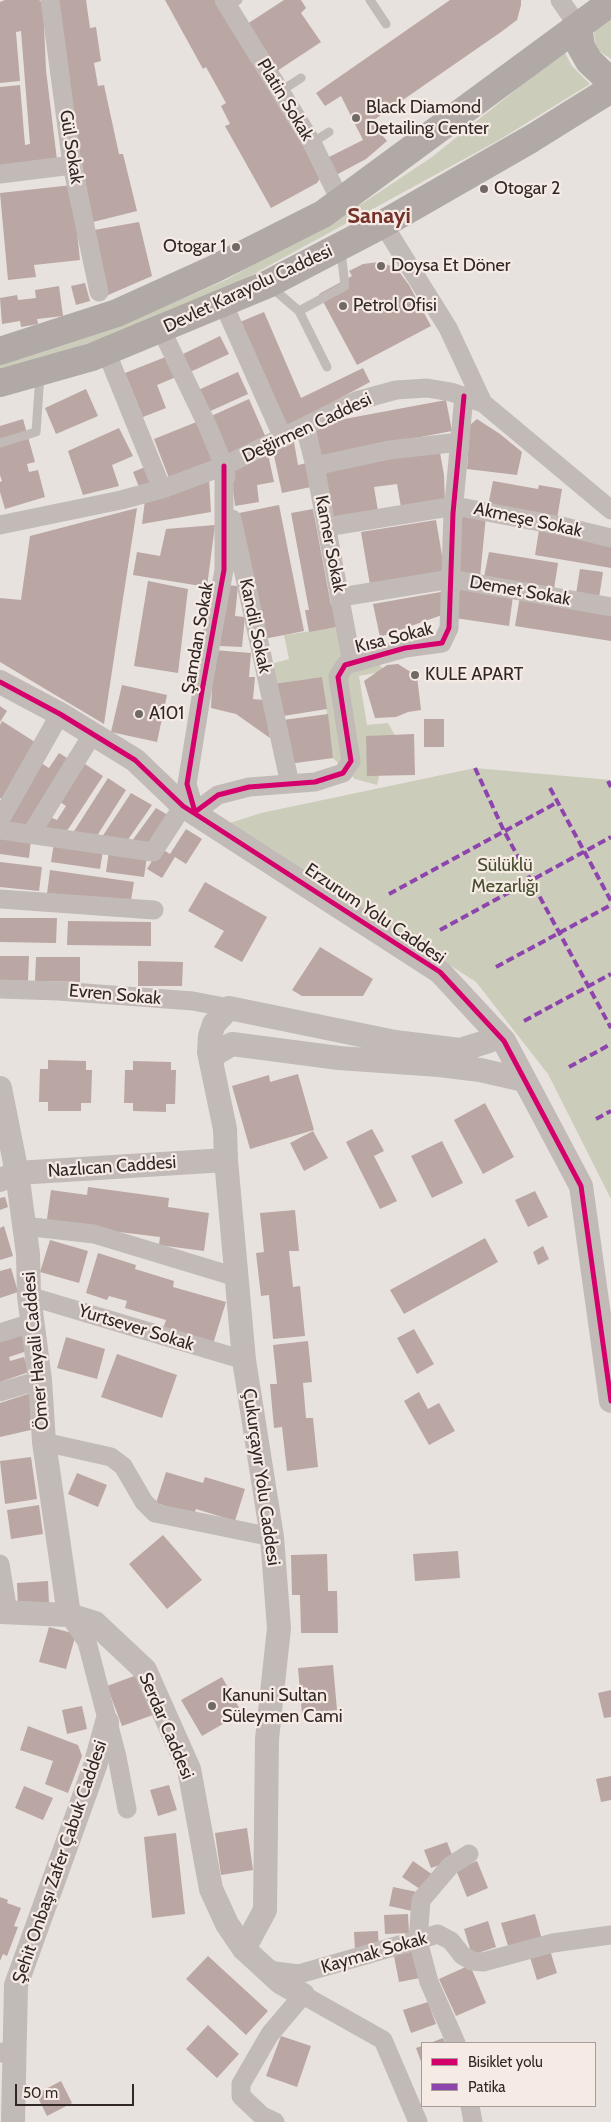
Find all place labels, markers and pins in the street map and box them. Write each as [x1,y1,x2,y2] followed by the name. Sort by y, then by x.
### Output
[366,97,489,140] place label: Black Diamond Detailing Center
[350,112,362,124] marker: Black Diamond Detailing Center
[494,178,561,200] place label: Otogar 2
[478,183,490,195] marker: Otogar 2
[163,236,226,258] place label: Otogar 1
[230,241,242,253] marker: Otogar 1
[391,255,511,277] place label: Doysa Et Döner
[375,260,387,272] marker: Doysa Et Döner
[353,295,437,317] place label: Petrol Ofisi
[337,300,349,312] marker: Petrol Ofisi
[425,664,523,686] place label: KULE APART
[409,669,421,681] marker: KULE APART
[149,703,184,725] place label: A101
[133,708,145,720] marker: A101
[222,1685,343,1728] place label: Kanuni Sultan Süleymen Cami
[206,1700,218,1712] marker: Kanuni Sultan Süleymen Cami

